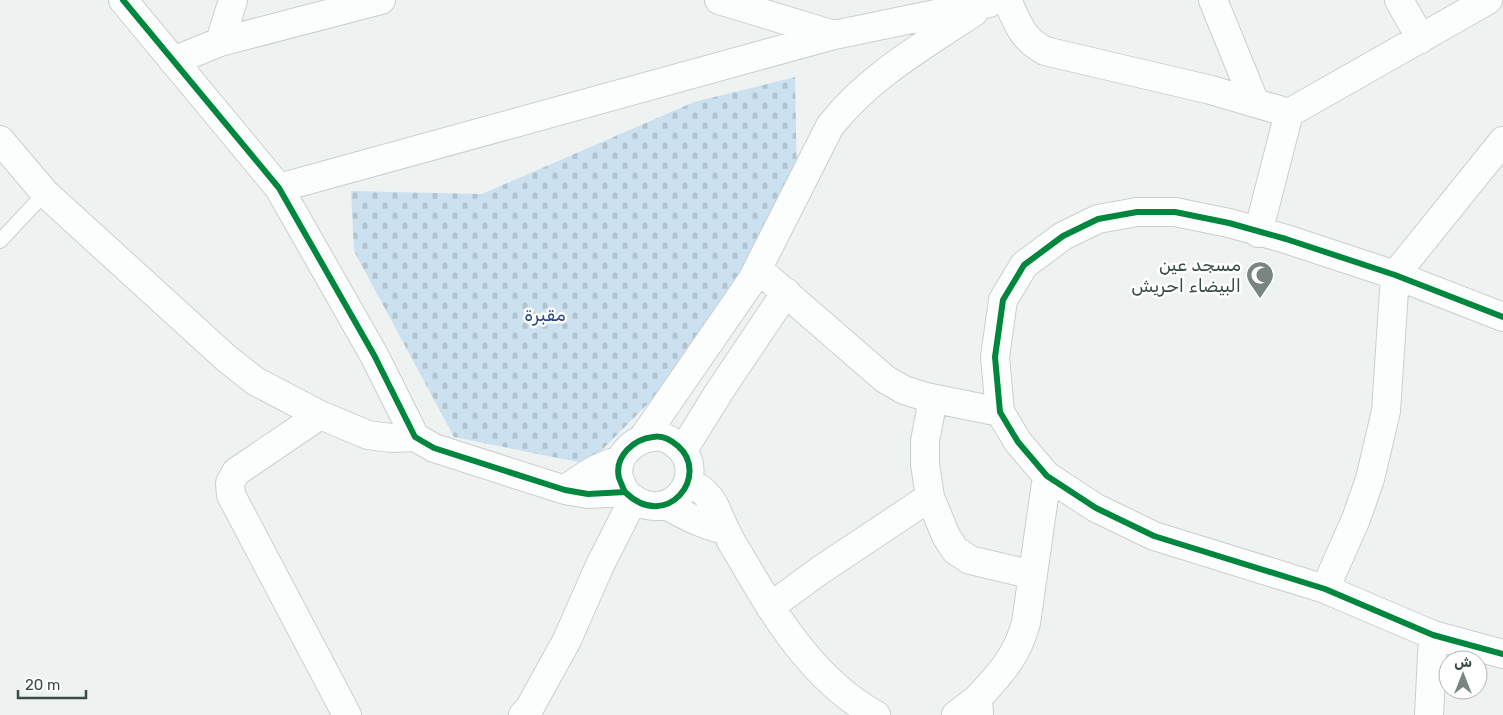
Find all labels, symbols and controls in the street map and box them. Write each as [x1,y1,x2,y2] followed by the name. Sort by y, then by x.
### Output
[1131,254,1241,297] place label: مسجد عين البيضاء احريش
[1245,260,1275,299] mosque icon: مسجد عين البيضاء احريش
[524,304,566,326] park label: مقبرة
[1438,650,1488,700] north arrow
[1454,654,1472,671] text: ش
[18,668,85,700] scale bar
[25,676,60,694] text: 20 m

